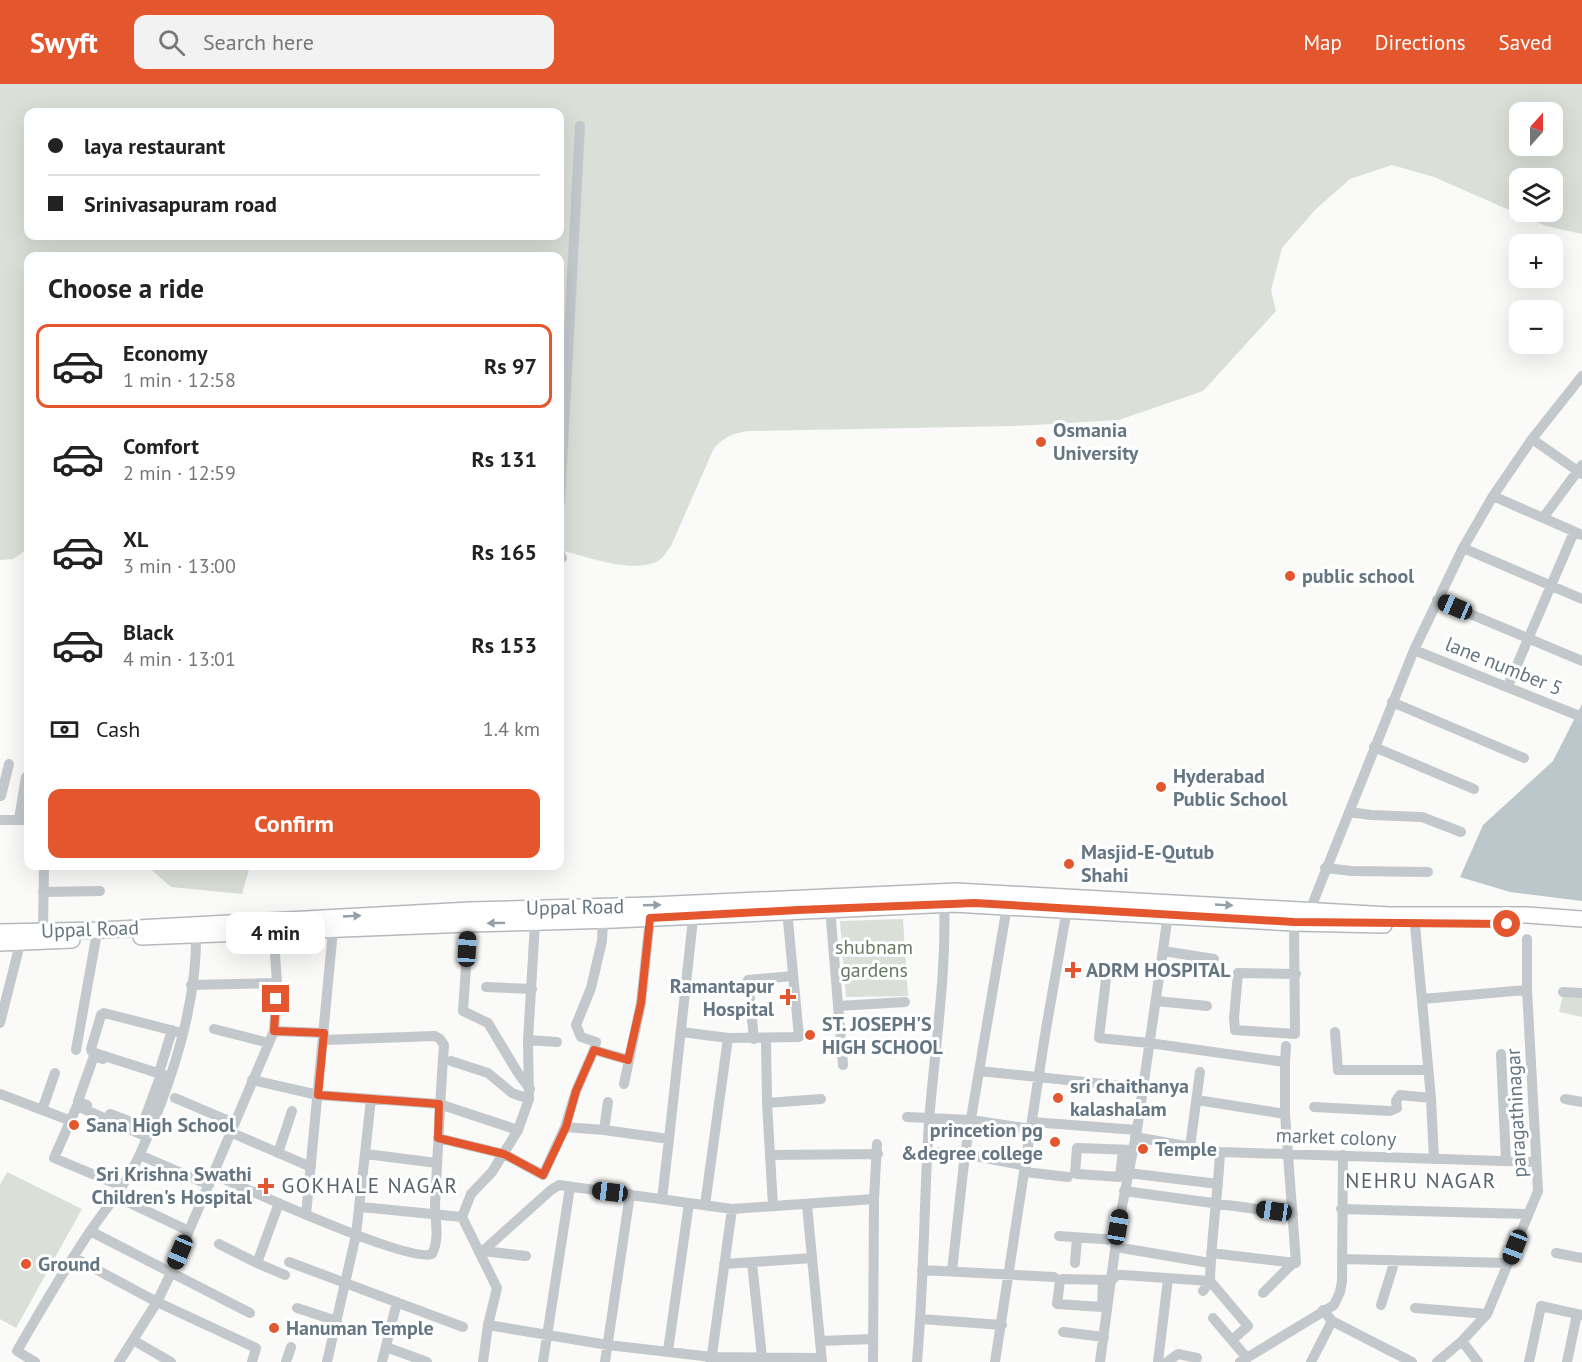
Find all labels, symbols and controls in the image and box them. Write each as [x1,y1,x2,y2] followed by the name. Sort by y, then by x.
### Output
[134,15,554,69] search box
[30,24,98,61] text: Swyft
[155,26,188,59] icon: search
[203,28,314,56] text: Search here
[1303,29,1342,56] text: Map
[1375,29,1466,56] text: Directions
[1499,29,1552,56] text: Saved
[1509,102,1563,156] north arrow
[1509,102,1563,354] map controls
[84,132,225,160] text: laya restaurant
[1509,168,1563,222] button: layers
[84,190,277,218] text: Srinivasapuram road
[1509,234,1563,288] button: +
[48,271,204,305] text: Choose a ride
[1509,300,1563,354] button: −
[51,339,105,393] icon: car
[123,339,207,367] text: Economy
[484,352,537,380] text: Rs 97
[123,367,236,393] text: 1 min · 12:58
[1053,417,1139,466] place label: Osmania University
[51,432,105,486] icon: car
[123,432,199,460] text: Comfort
[1034,435,1048,449] marker: Osmania University
[471,445,537,473] text: Rs 131
[123,460,236,486] text: 2 min · 12:59
[51,525,105,579] icon: car
[123,525,148,553] text: XL
[471,538,537,566] text: Rs 165
[123,553,236,579] text: 3 min · 13:00
[1302,563,1414,589] place label: public school
[1283,569,1297,583] marker: public school
[1435,592,1475,622] car
[51,618,105,672] icon: car
[123,618,174,646] text: Black
[471,631,537,659] text: Rs 153
[1442,631,1566,701] street label: lane number 5
[123,646,236,672] text: 4 min · 13:01
[48,713,81,746] icon: cash
[96,715,140,743] text: Cash
[483,716,540,742] text: 1.4 km
[1173,763,1287,812] place label: Hyderabad Public School
[1154,780,1168,794] marker: Hyderabad Public School
[48,789,540,858] button: Confirm
[1081,839,1215,888] place label: Masjid-E-Qutub Shahi
[1062,857,1076,871] marker: Masjid-E-Qutub Shahi
[526,893,624,921] street label: Uppal Road
[642,900,661,910] one-way arrow
[1215,901,1234,910] one-way arrow
[1493,910,1520,937] route start
[226,912,326,954] callout: 4 min
[343,912,362,921] one-way arrow
[41,914,139,944] street label: Uppal Road
[486,918,505,928] one-way arrow
[251,920,300,946] text: 4 min
[457,931,477,967] car
[835,934,913,983] park label: shubnam gardens
[1086,957,1231,983] place label: ADRM HOSPITAL
[1064,961,1082,979] marker: ADRM HOSPITAL
[670,973,774,1022] place label: Ramantapur Hospital
[262,985,289,1012] route end
[779,988,797,1006] marker: Ramantapur Hospital
[822,1011,944,1060] place label: ST. JOSEPH'S HIGH SCHOOL
[803,1028,817,1042] marker: ST. JOSEPH'S HIGH SCHOOL
[1500,1047,1532,1178] street label: paragathinagar
[1070,1073,1189,1122] place label: sri chaithanya kalashalam
[1051,1091,1065,1105] marker: sri chaithanya kalashalam
[86,1112,235,1138] place label: Sana High School
[901,1117,1043,1166] place label: princetion pg &degree college
[67,1118,81,1132] marker: Sana High School
[1275,1122,1397,1152] street label: market colony
[1048,1135,1062,1149] marker: princetion pg &degree college
[1155,1136,1217,1162] place label: Temple
[1136,1142,1150,1156] marker: Temple
[92,1161,252,1210] place label: Sri Krishna Swathi Children's Hospital
[1345,1167,1497,1194] district label: NEHRU NAGAR
[281,1172,459,1199] district label: GOKHALE NAGAR
[257,1177,275,1195] marker: Sri Krishna Swathi Children's Hospital
[591,1181,629,1203] car
[1255,1200,1293,1222] car
[1106,1208,1130,1246] car
[1500,1227,1530,1267] car
[165,1232,195,1272] car
[38,1251,100,1277] place label: Ground
[19,1257,33,1271] marker: Ground
[286,1315,434,1341] place label: Hanuman Temple
[267,1321,281,1335] marker: Hanuman Temple

